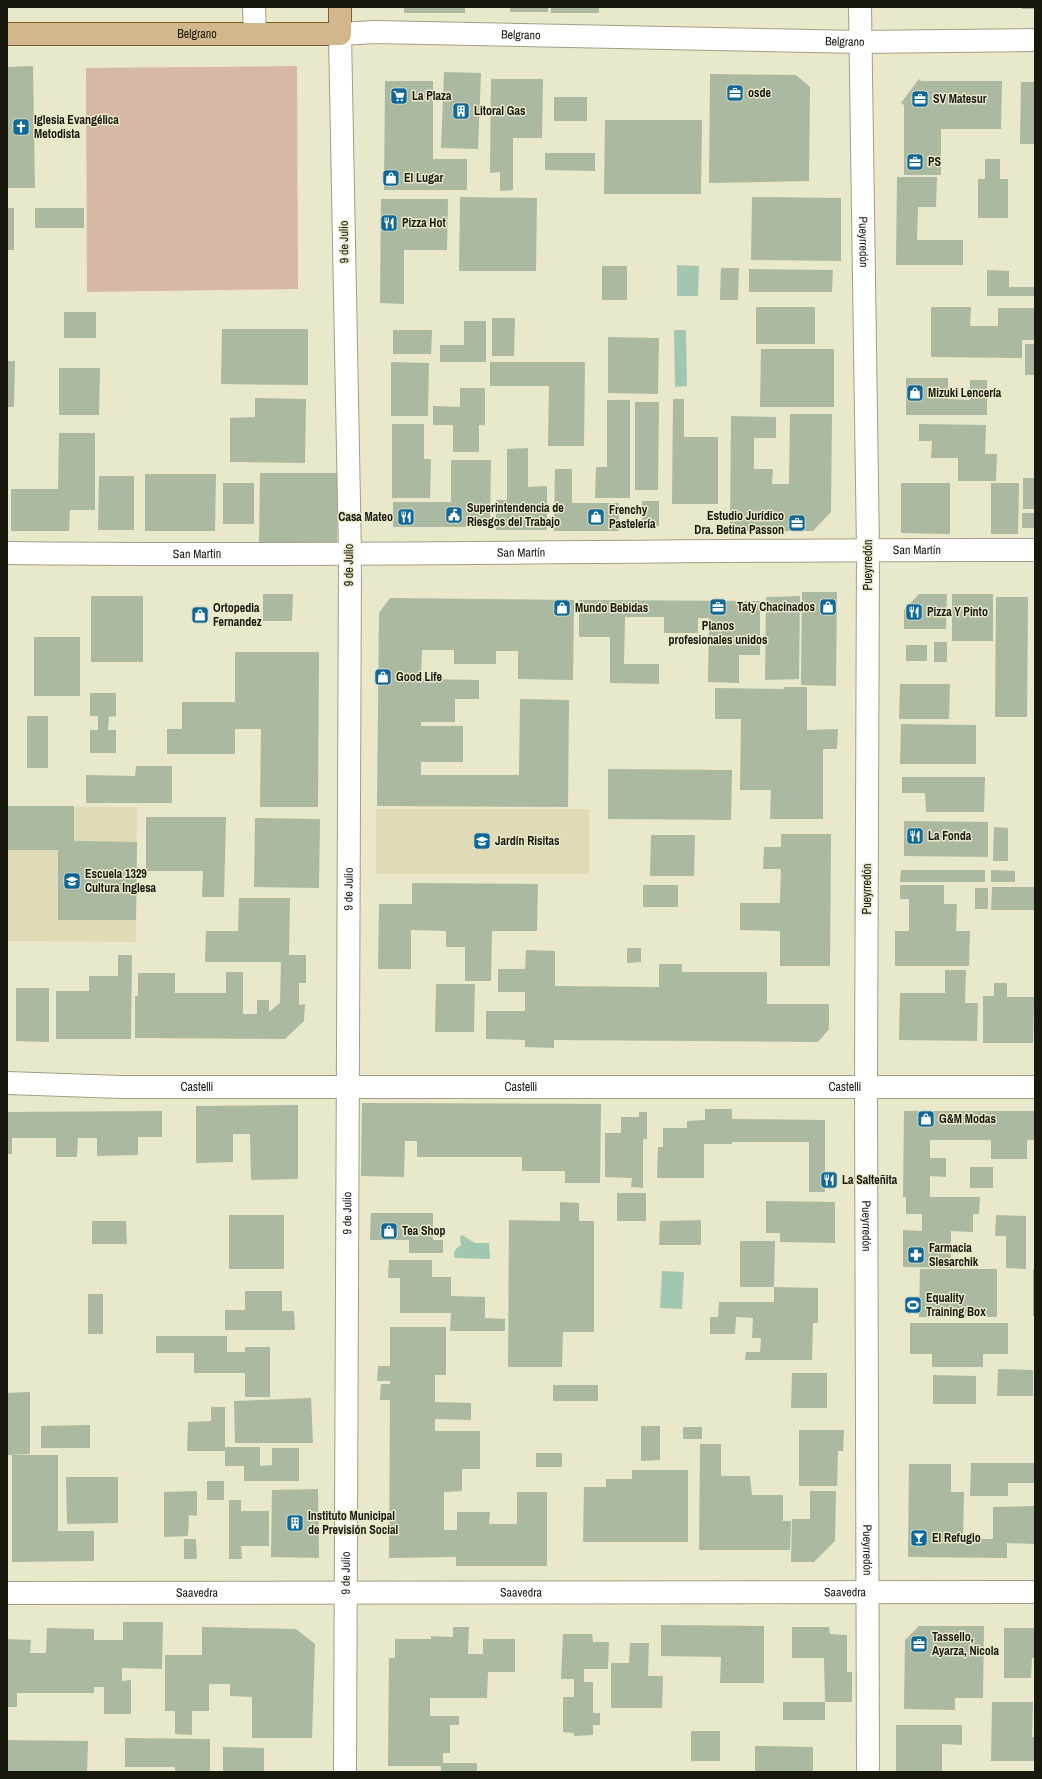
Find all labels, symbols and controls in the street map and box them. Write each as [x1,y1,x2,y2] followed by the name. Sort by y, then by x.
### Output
[177,26,217,42] street label: Belgrano
[501,27,541,43] street label: Belgrano
[825,33,865,50] street label: Belgrano
[725,83,745,103] office icon: osde
[748,85,771,101] place label: osde
[389,86,409,106] supermarket icon: La Plaza
[412,88,452,104] place label: La Plaza
[910,89,930,109] office icon: SV Matesur
[933,91,987,107] place label: SV Matesur
[451,101,471,121] building icon: Litoral Gas
[474,103,526,119] place label: Litoral Gas
[34,112,119,142] place label: Iglesia Evangélica Metodista
[11,117,31,137] church icon: Iglesia Evangélica Metodista
[905,152,925,172] office icon: PS
[928,154,942,170] place label: PS
[381,168,401,188] shop icon: El Lugar
[404,170,444,186] place label: El Lugar
[379,213,399,233] restaurant icon: Pizza Hot
[402,215,446,231] place label: Pizza Hot
[855,216,872,268] street label: Pueyrredón
[336,221,352,263] street label: 9 de Julio
[905,383,925,403] shop icon: Mizuki Lencería
[928,385,1002,401] place label: Mizuki Lencería
[467,500,564,530] place label: Superintendencia de Riesgos del Trabajo
[609,502,656,532] place label: Frenchy Pastelería
[444,505,464,525] public building icon: Superintendencia de Riesgos del Trabajo
[396,507,416,527] restaurant icon: Casa Mateo
[586,507,606,527] shop icon: Frenchy Pastelería
[694,508,784,538] place label: Estudio Jurídico Dra. Betina Passon
[338,509,393,525] place label: Casa Mateo
[787,513,807,533] office icon: Estudio Jurídico Dra. Betina Passon
[860,540,876,590] street label: Pueyrredón
[893,542,941,558] street label: San Martín
[341,544,357,586] street label: 9 de Julio
[497,544,545,561] street label: San Martín
[173,546,221,562] street label: San Martín
[708,597,728,617] office icon: Planos profesionales unidos
[818,597,838,617] shop icon: Taty Chacinados
[552,598,572,618] shop icon: Mundo Bebidas
[737,599,816,615] place label: Taty Chacinados
[213,600,262,630] place label: Ortopedia Fernandez
[575,600,649,616] place label: Mundo Bebidas
[904,602,924,622] restaurant icon: Pizza Y Pinto
[927,604,988,620] place label: Pizza Y Pinto
[190,605,210,625] shop icon: Ortopedia Fernandez
[669,618,768,648] place label: Planos profesionales unidos
[373,667,393,687] shop icon: Good Life
[396,669,442,685] place label: Good Life
[905,826,925,846] restaurant icon: La Fonda
[928,828,972,844] place label: La Fonda
[472,831,492,851] school or university icon: Jardín Risitas
[495,833,560,849] place label: Jardín Risitas
[859,864,875,914] street label: Pueyrredón
[85,866,157,896] place label: Escuela 1329 Cultura Inglesa
[341,868,357,910] street label: 9 de Julio
[62,871,82,891] school or university icon: Escuela 1329 Cultura Inglesa
[180,1079,213,1095] street label: Castelli
[504,1079,537,1095] street label: Castelli
[828,1079,861,1095] street label: Castelli
[916,1109,936,1129] shop icon: G&M Modas
[939,1111,996,1127] place label: G&M Modas
[819,1170,839,1190] restaurant icon: La Salteñita
[842,1172,898,1188] place label: La Salteñita
[339,1192,355,1234] street label: 9 de Julio
[858,1200,874,1251] street label: Pueyrredón
[379,1221,399,1241] shop icon: Tea Shop
[402,1223,446,1239] place label: Tea Shop
[929,1240,979,1270] place label: Farmacia Slesarchik
[906,1245,926,1265] pharmacy icon: Farmacia Slesarchik
[926,1290,986,1320] place label: Equality Training Box
[903,1295,923,1315] sports icon: Equality Training Box
[308,1508,399,1538] place label: Instituto Municipal de Previsión Social
[285,1513,305,1533] building icon: Instituto Municipal de Previsión Social
[859,1524,875,1575] street label: Pueyrredón
[909,1528,929,1548] bar icon: El Refugio
[932,1530,981,1546] place label: El Refugio
[338,1552,354,1594] street label: 9 de Julio
[500,1584,543,1601] street label: Saavedra
[824,1584,867,1600] street label: Saavedra
[176,1585,219,1601] street label: Saavedra
[932,1629,999,1659] place label: Tassello, Ayarza, Nicola
[909,1634,929,1654] office icon: Tassello, Ayarza, Nicola

